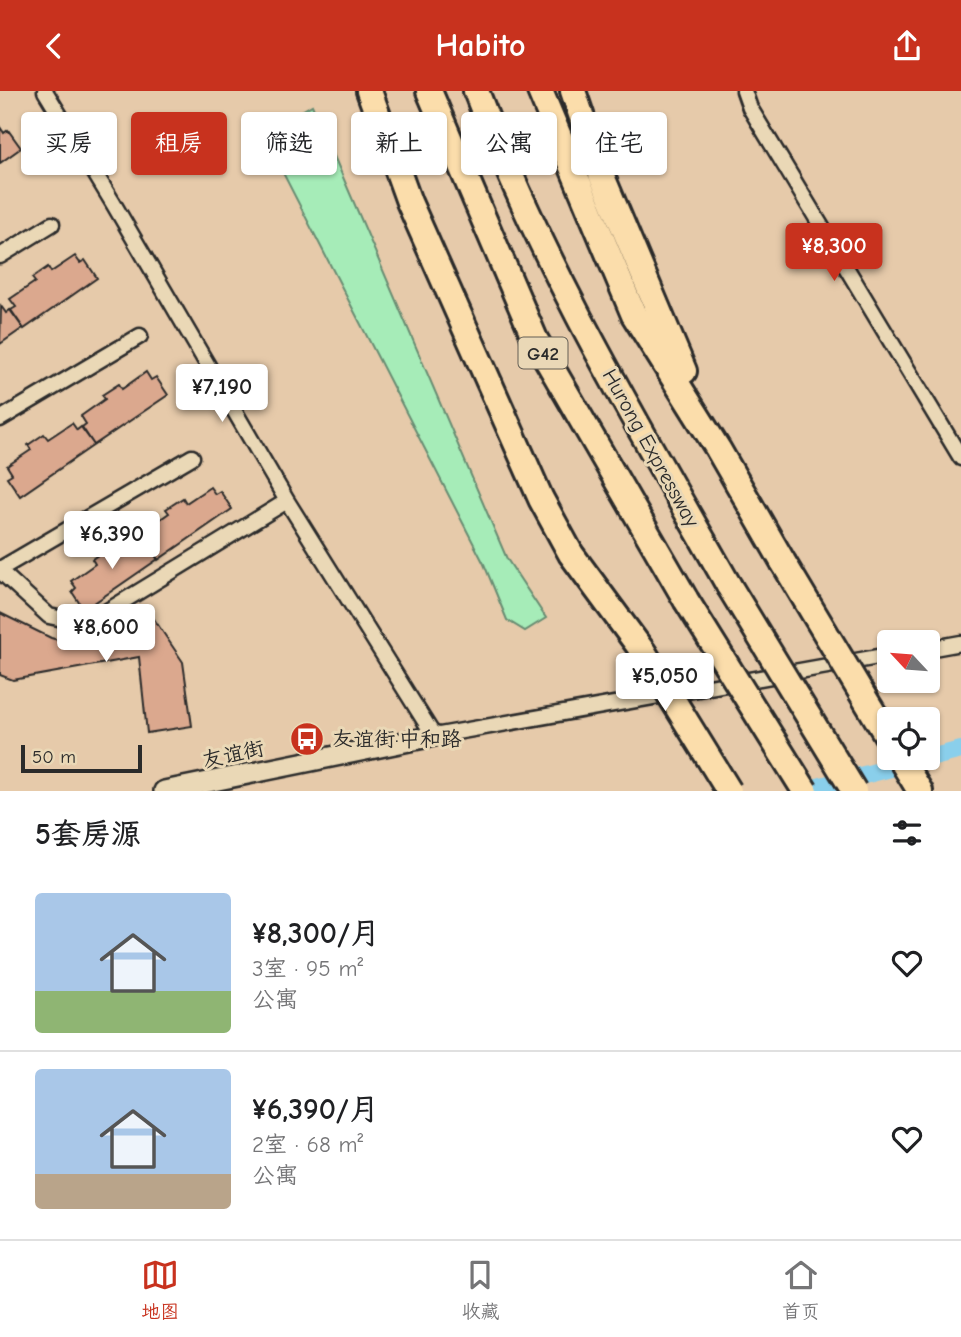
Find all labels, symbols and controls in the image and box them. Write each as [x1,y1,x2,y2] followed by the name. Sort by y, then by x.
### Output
[35,27,73,65] icon: back
[436,27,525,64] text: Habito
[888,27,926,65] icon: share
[21,112,117,175] chip: 买房
[131,112,227,175] chip: 租房
[241,112,337,175] chip: 筛选
[351,112,447,175] chip: 新上
[461,112,557,175] chip: 公寓
[571,112,667,175] chip: 住宅
[777,223,891,283] pin: ¥8,300
[801,232,867,259] text: ¥8,300
[518,337,568,369] road number: G42
[165,365,279,424] pin: ¥7,190
[598,365,705,532] street label: Hurong Expressway
[192,373,252,400] text: ¥7,190
[55,511,169,571] pin: ¥6,390
[80,520,144,547] text: ¥6,390
[49,605,163,664] pin: ¥8,600
[73,613,139,640] text: ¥8,600
[877,630,940,693] north arrow
[877,630,940,770] map controls
[608,653,722,713] pin: ¥5,050
[632,662,698,689] text: ¥5,050
[877,707,940,770] button: locate
[288,720,326,758] bus stop icon: 友谊街·中和路
[332,727,462,751] place label: 友谊街·中和路
[200,736,266,772] street label: 友谊街
[21,742,142,774] scale bar
[32,746,76,768] text: 50 m
[888,814,926,852] icon: filters
[35,817,141,852] text: 5套房源
[252,916,380,951] text: ¥8,300/月
[91,921,175,1005] icon: home
[888,944,926,982] icon: heart
[252,955,363,982] text: 3室 · 95 m²
[252,986,298,1013] text: 公寓
[252,1092,379,1127] text: ¥6,390/月
[91,1097,175,1181] icon: home
[888,1120,926,1158] icon: heart
[252,1131,363,1158] text: 2室 · 68 m²
[252,1162,298,1189] text: 公寓
[141,1256,179,1323] tab: 地图
[461,1256,500,1323] tab: 收藏
[782,1256,820,1323] tab: 首页

